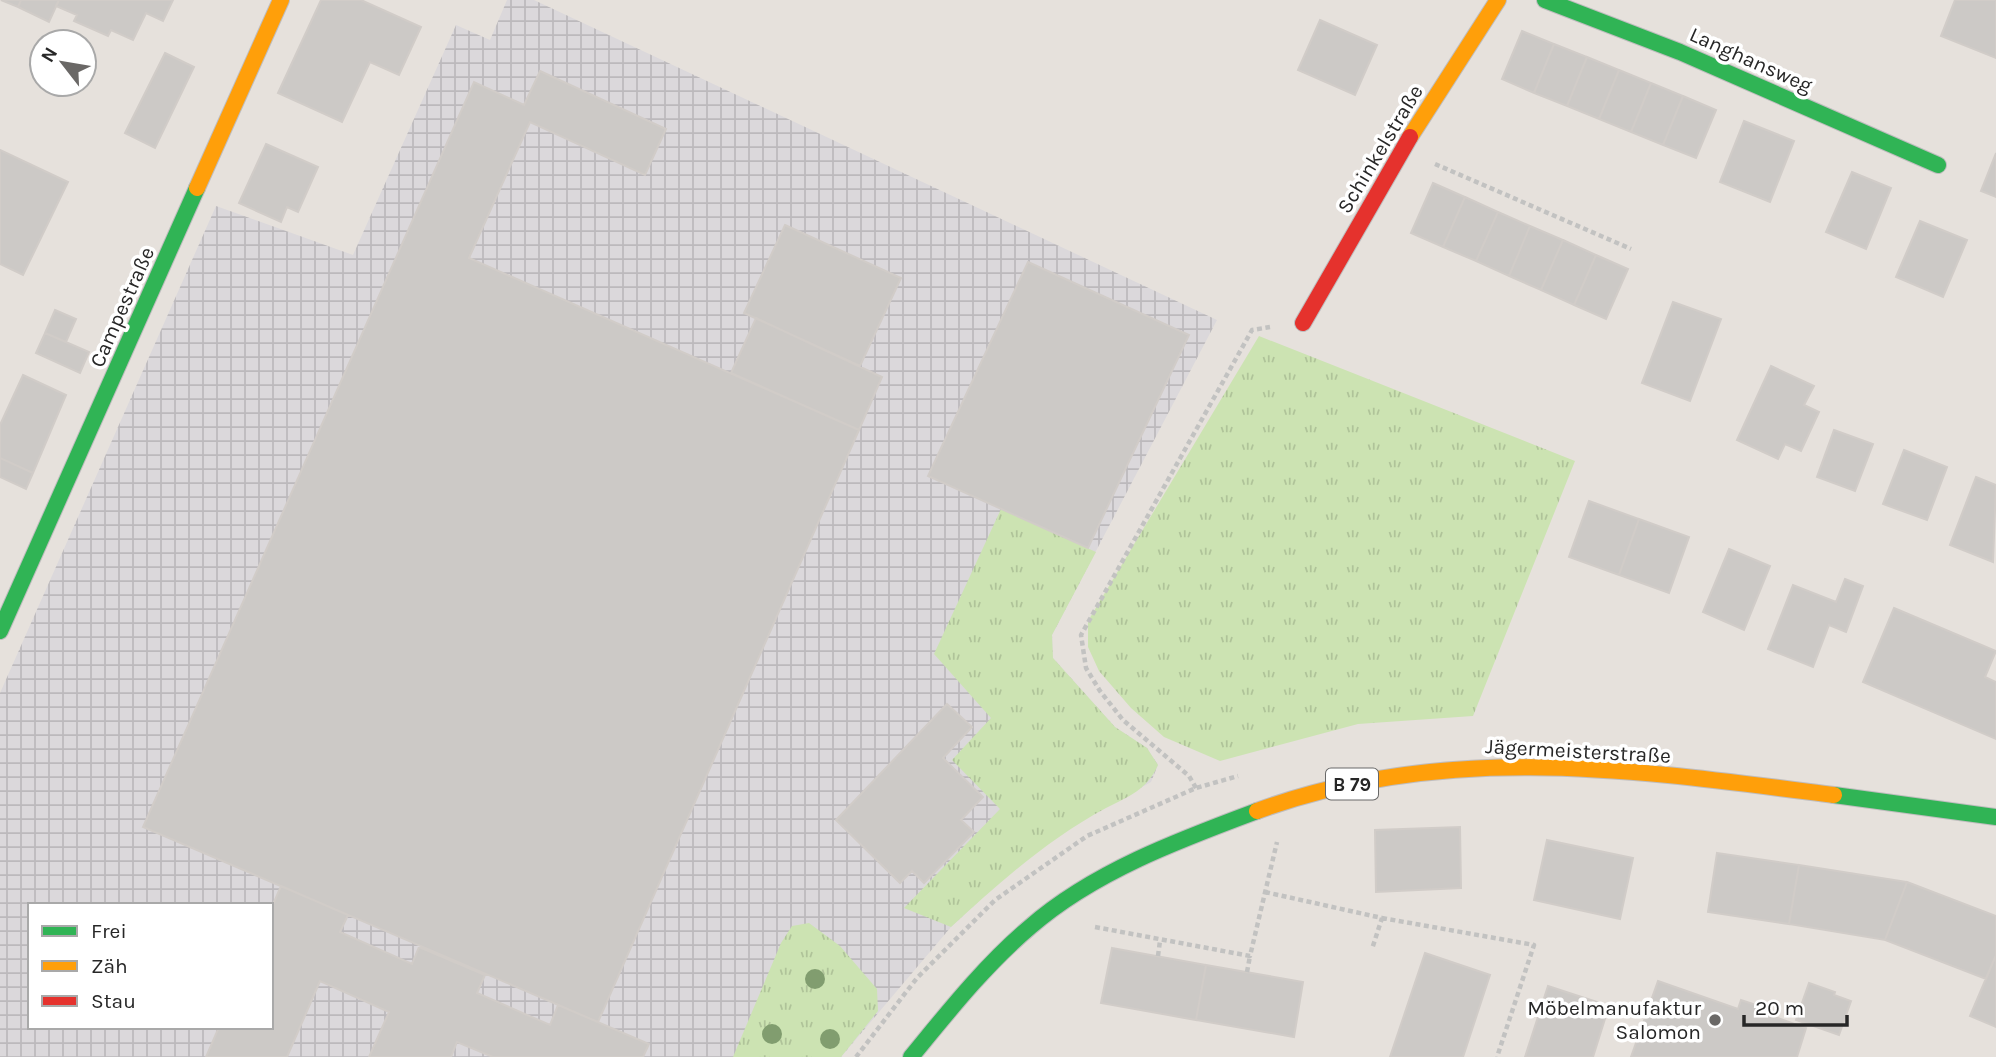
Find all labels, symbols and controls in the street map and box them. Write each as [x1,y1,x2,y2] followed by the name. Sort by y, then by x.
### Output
[1686,22,1816,98] street label: Langhansweg
[28,28,98,98] north arrow
[36,43,62,66] text: N
[1332,81,1428,217] street label: Schinkelstraße
[85,243,159,371] street label: Campestraße
[1484,734,1672,768] street label: Jägermeisterstraße
[1326,768,1378,800] road number: B 79
[28,903,273,1029] legend
[91,919,127,943] text: Frei
[91,954,128,978] text: Zäh
[1744,984,1847,1028] scale bar
[91,989,136,1013] text: Stau
[1527,996,1701,1044] place label: Möbelmanufaktur Salomon
[1755,996,1804,1020] text: 20 m
[1707,1012,1723,1028] marker: Möbelmanufaktur Salomon

